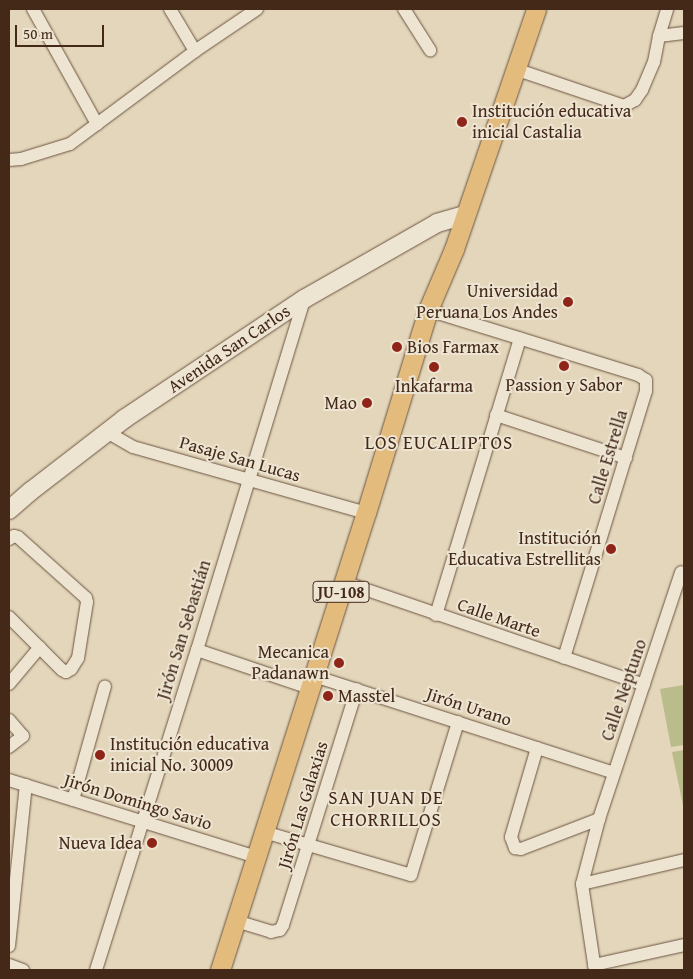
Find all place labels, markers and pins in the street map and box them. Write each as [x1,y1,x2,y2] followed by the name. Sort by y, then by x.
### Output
[472,101,631,144] place label: Institución educativa inicial Castalia
[456,116,468,128] marker: Institución educativa inicial Castalia
[416,281,558,324] place label: Universidad Peruana Los Andes
[562,296,574,308] marker: Universidad Peruana Los Andes
[407,336,499,358] place label: Bios Farmax
[391,341,403,353] marker: Bios Farmax
[558,360,570,372] marker: Passion y Sabor
[428,361,440,373] marker: Inkafarma
[506,374,622,396] place label: Passion y Sabor
[395,375,473,397] place label: Inkafarma
[325,392,357,414] place label: Mao
[361,397,373,409] marker: Mao
[448,528,601,570] place label: Institución Educativa Estrellitas
[605,543,617,555] marker: Institución Educativa Estrellitas
[251,642,329,684] place label: Mecanica Padanawn
[333,657,345,669] marker: Mecanica Padanawn
[338,685,395,707] place label: Masstel
[322,690,334,702] marker: Masstel
[110,734,269,776] place label: Institución educativa inicial No. 30009
[94,749,106,761] marker: Institución educativa inicial No. 30009
[59,832,142,854] place label: Nueva Idea
[146,837,158,849] marker: Nueva Idea

